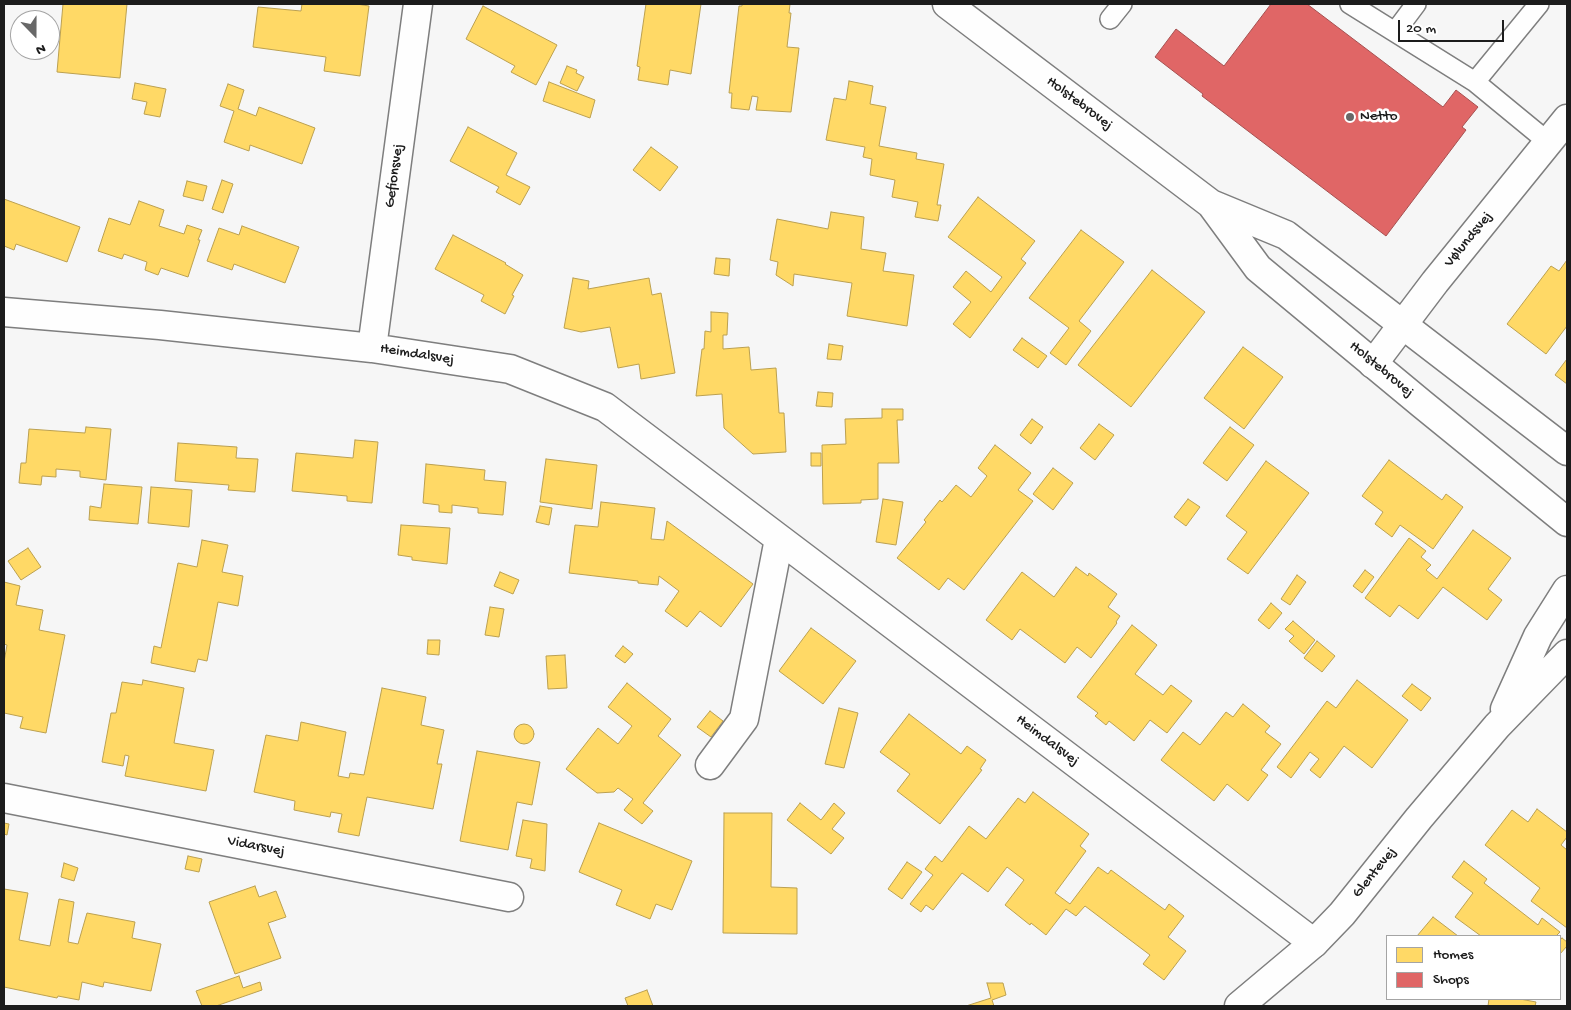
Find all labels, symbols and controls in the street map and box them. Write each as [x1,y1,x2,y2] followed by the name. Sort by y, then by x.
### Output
[10,10,60,60] north arrow
[1401,10,1507,42] scale bar
[1406,20,1436,38] text: 20 m
[33,39,48,58] text: N
[1042,73,1116,135] street label: Holstebrovej
[1360,108,1398,126] place label: Netto
[1344,111,1356,123] marker: Netto
[382,143,408,209] street label: Gefionsvej
[1441,208,1497,272] street label: Vølundsvej
[1345,338,1417,402] street label: Holstebrovej
[379,340,455,370] street label: Heimdalsvej
[1012,711,1082,771] street label: Heimdalsvej
[226,833,286,861] street label: Vidarsvej
[1349,844,1401,902] street label: Glentevej
[1386,935,1561,1000] legend
[1433,946,1473,964] text: Homes
[1433,971,1469,989] text: Shops

